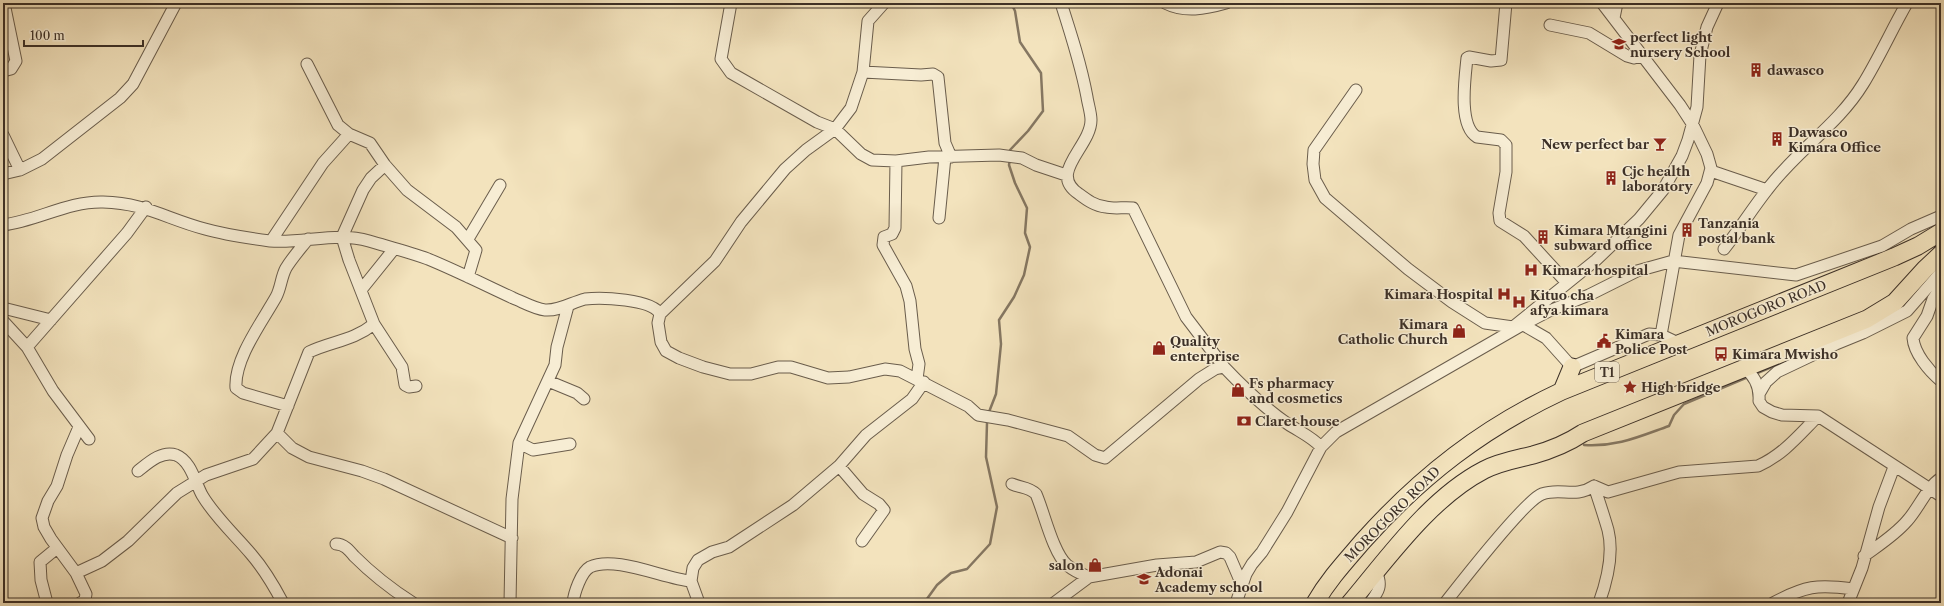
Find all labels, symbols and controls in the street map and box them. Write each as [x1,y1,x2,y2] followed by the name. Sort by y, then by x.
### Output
[24,22,143,48] scale bar
[30,28,65,43] text: 100 m
[1630,29,1731,60] place label: perfect light nursery School
[1611,36,1627,52] school or university icon: perfect light nursery School
[1748,62,1764,78] building icon: dawasco
[1767,62,1824,78] place label: dawasco
[1788,124,1881,155] place label: Dawasco Kimara Office
[1769,131,1785,147] building icon: Dawasco Kimara Office
[1541,136,1650,152] place label: New perfect bar
[1652,136,1668,152] bar icon: New perfect bar
[1622,163,1693,194] place label: Cjc health laboratory
[1603,170,1619,186] building icon: Cjc health laboratory
[1698,215,1775,246] place label: Tanzania postal bank
[1554,222,1668,253] place label: Kimara Mtangini subward office
[1679,222,1695,238] building icon: Tanzania postal bank
[1535,229,1551,245] building icon: Kimara Mtangini subward office
[1523,262,1539,278] hospital icon: Kimara hospital
[1542,262,1649,278] place label: Kimara hospital
[1703,277,1829,339] street label: MOROGORO ROAD
[1384,286,1493,302] place label: Kimara Hospital
[1496,286,1512,302] hospital icon: Kimara Hospital
[1530,287,1609,318] place label: Kituo cha afya kimara
[1511,294,1527,310] hospital icon: Kituo cha afya kimara
[1338,316,1448,347] place label: Kimara Catholic Church
[1451,323,1467,339] shop icon: Kimara Catholic Church
[1615,326,1688,357] place label: Kimara Police Post
[1170,333,1240,364] place label: Quality enterprise
[1596,333,1612,349] public building icon: Kimara Police Post
[1151,340,1167,356] shop icon: Quality enterprise
[1713,346,1729,362] bus stop icon: Kimara Mwisho
[1732,346,1838,362] place label: Kimara Mwisho
[1595,362,1619,382] road number: T1
[1249,375,1343,406] place label: Fs pharmacy and cosmetics
[1622,379,1638,395] place icon: High bridge
[1641,379,1721,395] place label: High bridge
[1230,382,1246,398] shop icon: Fs pharmacy and cosmetics
[1236,413,1252,429] bank icon: Claret house
[1255,413,1340,429] place label: Claret house
[1341,463,1443,565] street label: MOROGORO ROAD
[1049,557,1084,573] place label: salon
[1087,557,1103,573] shop icon: salon
[1154,564,1263,595] place label: Adonai Academy school
[1136,571,1152,587] school or university icon: Adonai Academy school

